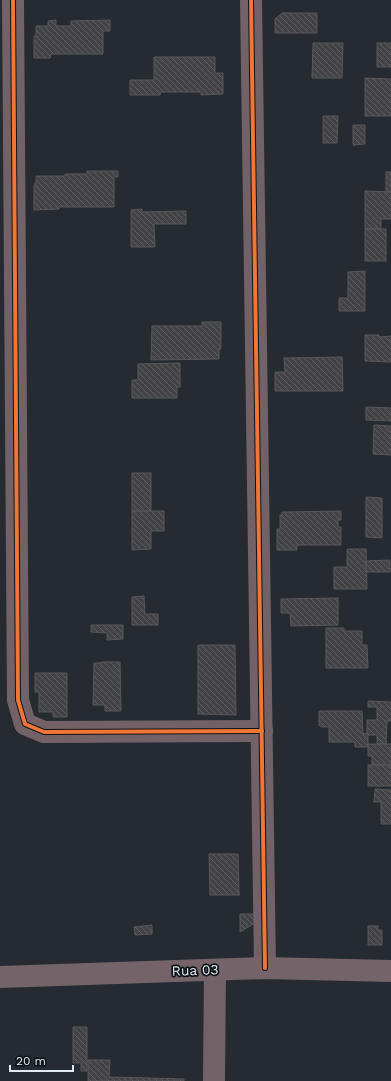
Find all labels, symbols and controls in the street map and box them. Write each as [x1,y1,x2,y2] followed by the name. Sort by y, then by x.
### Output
[171,961,219,979] street label: Rua 03
[10,1047,73,1073] scale bar
[16,1054,46,1068] text: 20 m

